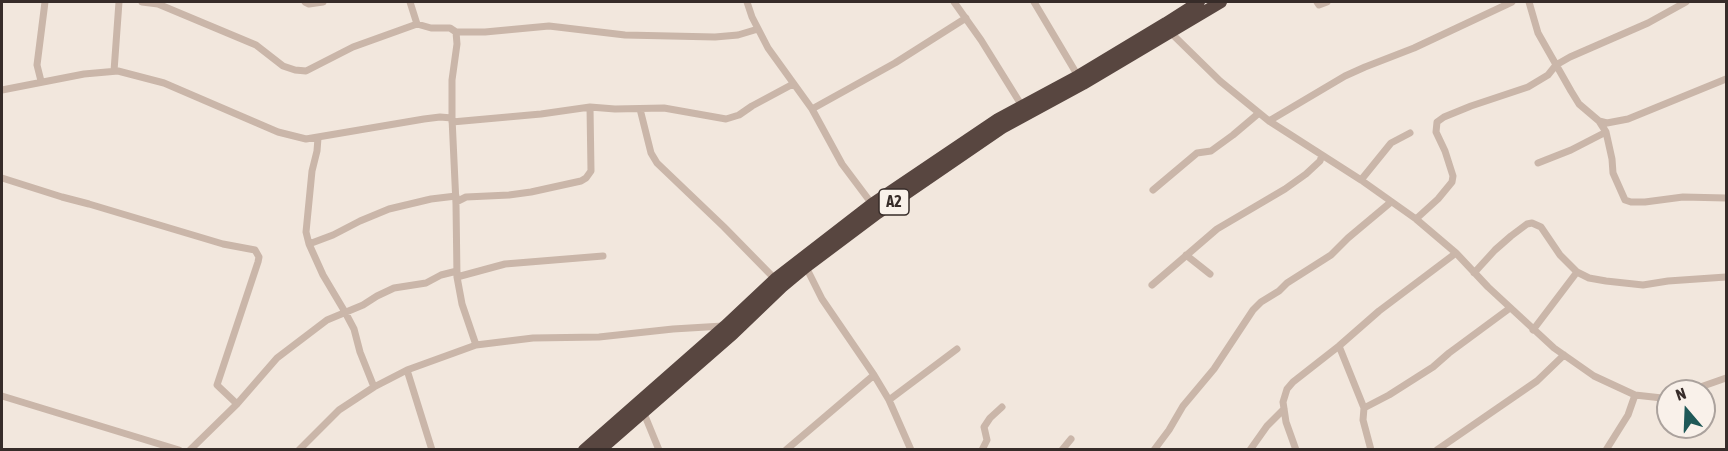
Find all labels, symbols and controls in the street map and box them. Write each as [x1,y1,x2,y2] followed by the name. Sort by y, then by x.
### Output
[879,189,909,215] road number: A2
[1656,379,1716,439] north arrow
[1673,384,1688,404] text: N

